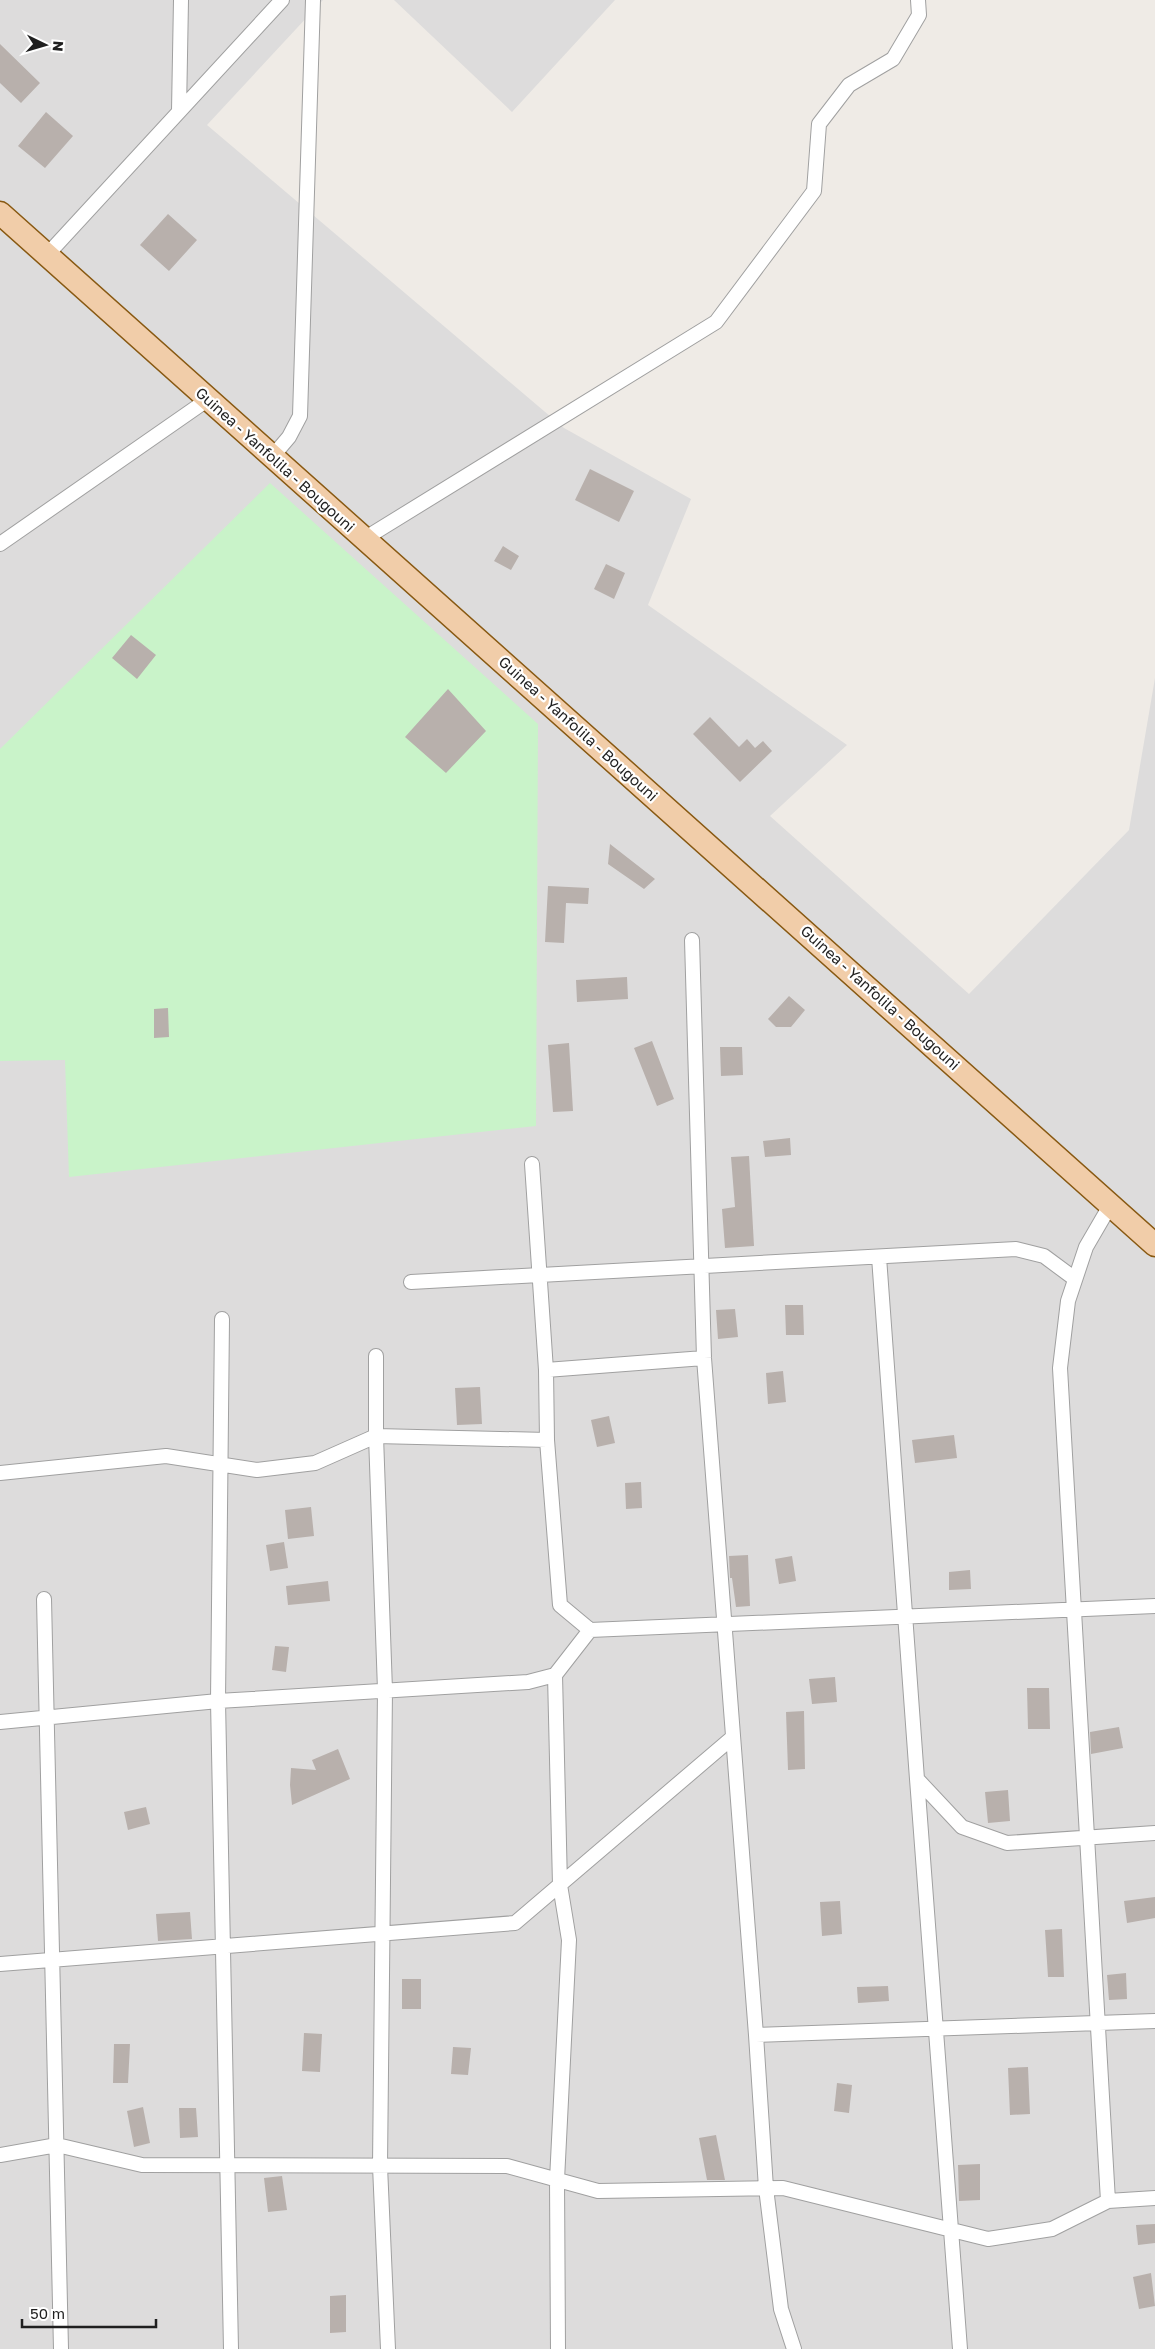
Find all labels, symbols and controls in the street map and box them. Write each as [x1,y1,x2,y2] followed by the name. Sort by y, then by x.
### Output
[20,20,70,70] north arrow
[50,40,67,52] text: N
[192,383,359,535] street label: Guinea - Yanfolila - Bougouni
[495,652,662,804] street label: Guinea - Yanfolila - Bougouni
[797,921,964,1073] street label: Guinea - Yanfolila - Bougouni
[22,2296,156,2328] scale bar
[30,2304,65,2322] text: 50 m

